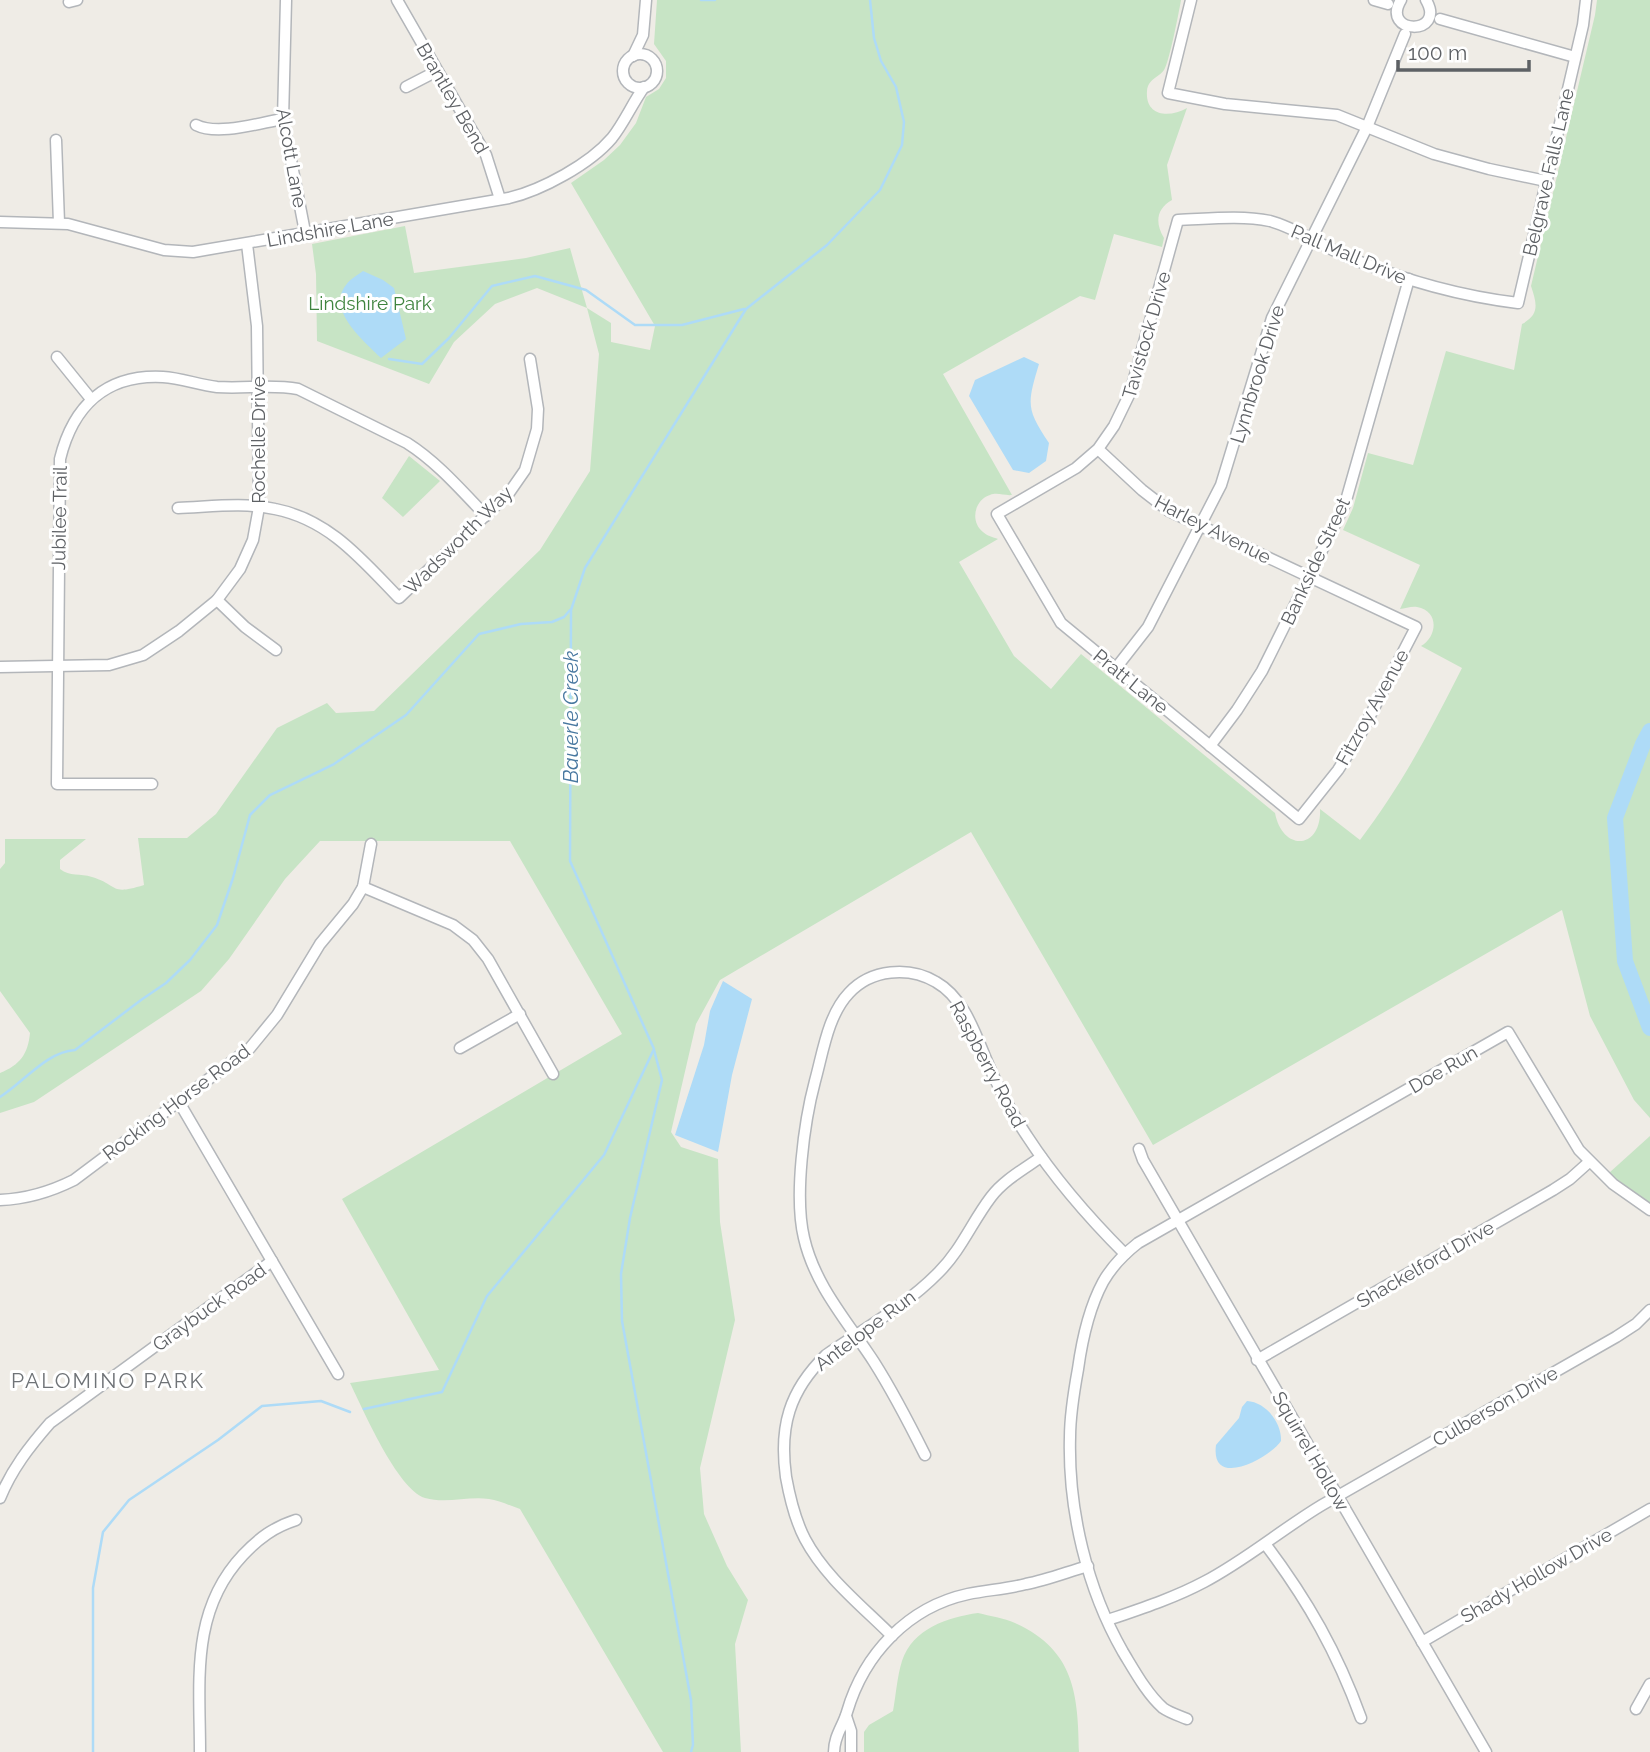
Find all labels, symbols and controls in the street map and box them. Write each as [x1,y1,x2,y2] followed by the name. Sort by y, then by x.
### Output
[1398,28,1529,72] scale bar
[412,39,494,157] street label: Brantley Bend
[1408,40,1467,65] text: 100 m
[1518,86,1578,258] street label: Belgrave Falls Lane
[272,106,312,210] street label: Alcott Lane
[265,207,395,251] street label: Lindshire Lane
[1288,220,1410,288] street label: Pall Mall Drive
[1117,269,1175,401] street label: Tavistock Drive
[308,292,432,314] park label: Lindshire Park
[1226,302,1288,446] street label: Lynnbrook Drive
[247,376,269,504] street label: Rochelle Drive
[47,465,71,570] street label: Jubilee Trail
[399,481,517,599] street label: Wadsworth Way
[1151,490,1275,568] street label: Harley Avenue
[1276,493,1354,628] street label: Bankside Street
[1089,644,1173,718] street label: Pratt Lane
[1331,645,1413,769] street label: Fitzroy Avenue
[558,651,583,783] water label: Bauerle Creek
[945,997,1031,1131] street label: Raspberry Road
[98,1040,254,1164] street label: Rocking Horse Road
[1405,1041,1481,1097] street label: Doe Run
[1352,1216,1498,1312] street label: Shackelford Drive
[148,1259,270,1355] street label: Graybuck Road
[810,1285,920,1375] street label: Antelope Run
[1429,1361,1561,1451] street label: Culberson Drive
[11,1368,205,1393] district label: PALOMINO PARK
[1268,1387,1354,1515] street label: Squirrel Hollow
[1456,1523,1616,1627] street label: Shady Hollow Drive

